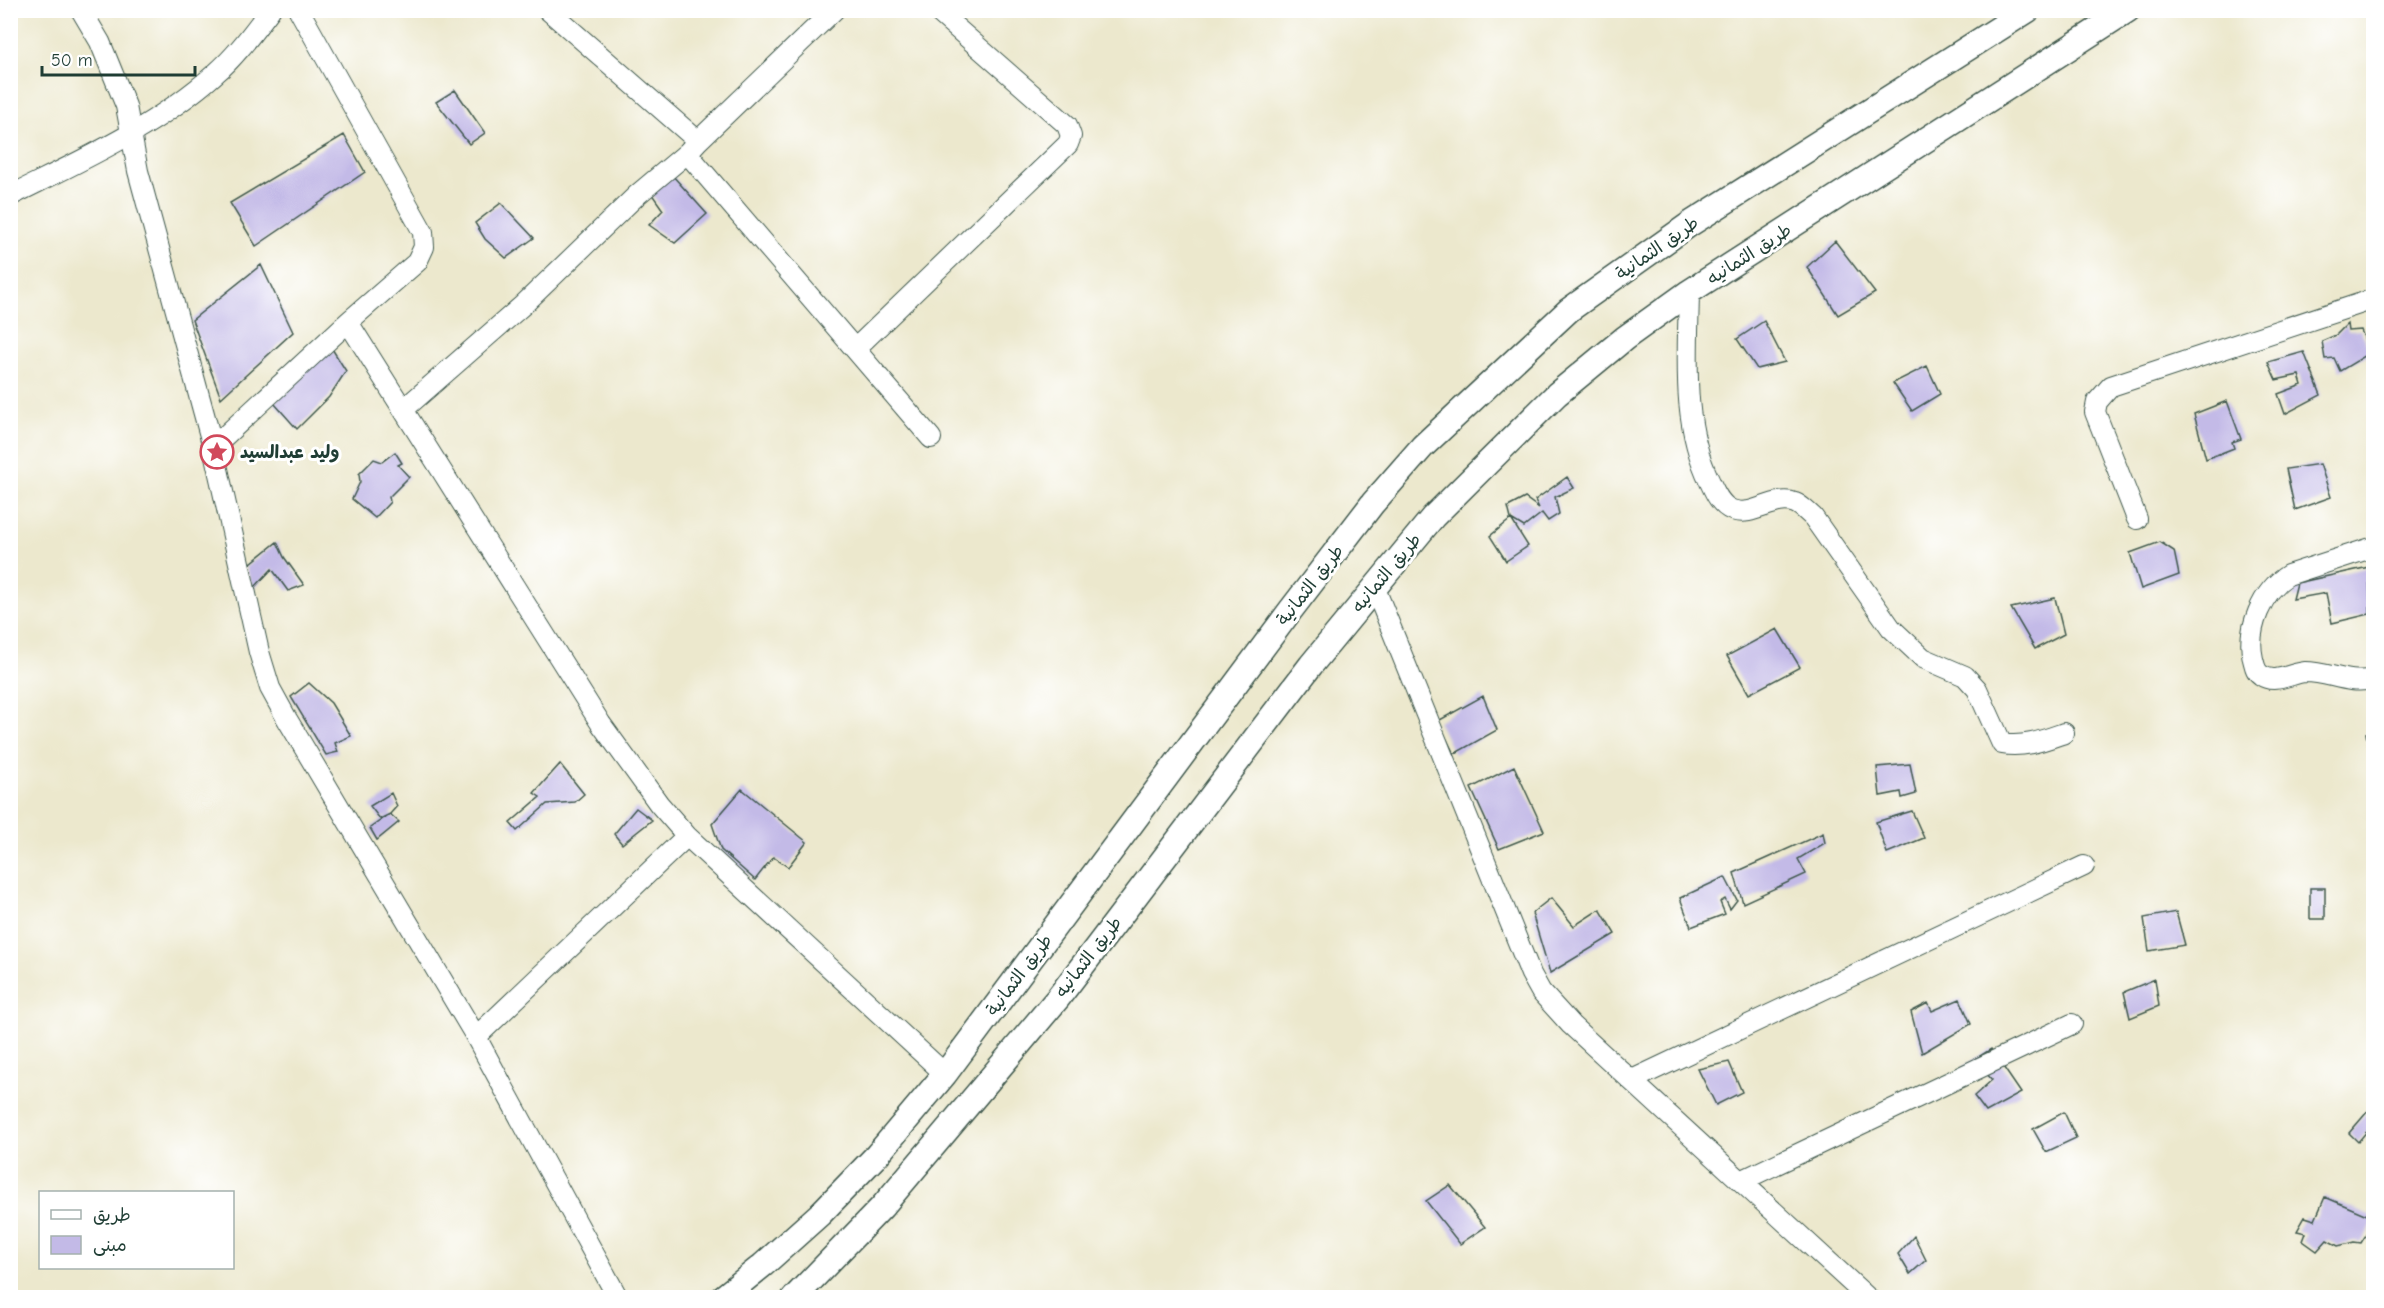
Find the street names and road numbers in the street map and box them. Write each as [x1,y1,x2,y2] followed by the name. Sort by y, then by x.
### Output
[1612,212,1703,285] street label: طريق الثمانية
[1703,219,1796,290] street label: طريق الثمانيه
[1347,529,1426,617] street label: طريق الثمانيه
[1272,541,1348,630] street label: طريق الثمانية
[1050,913,1127,1002] street label: طريق الثمانيه
[982,930,1057,1020] street label: طريق الثمانية

